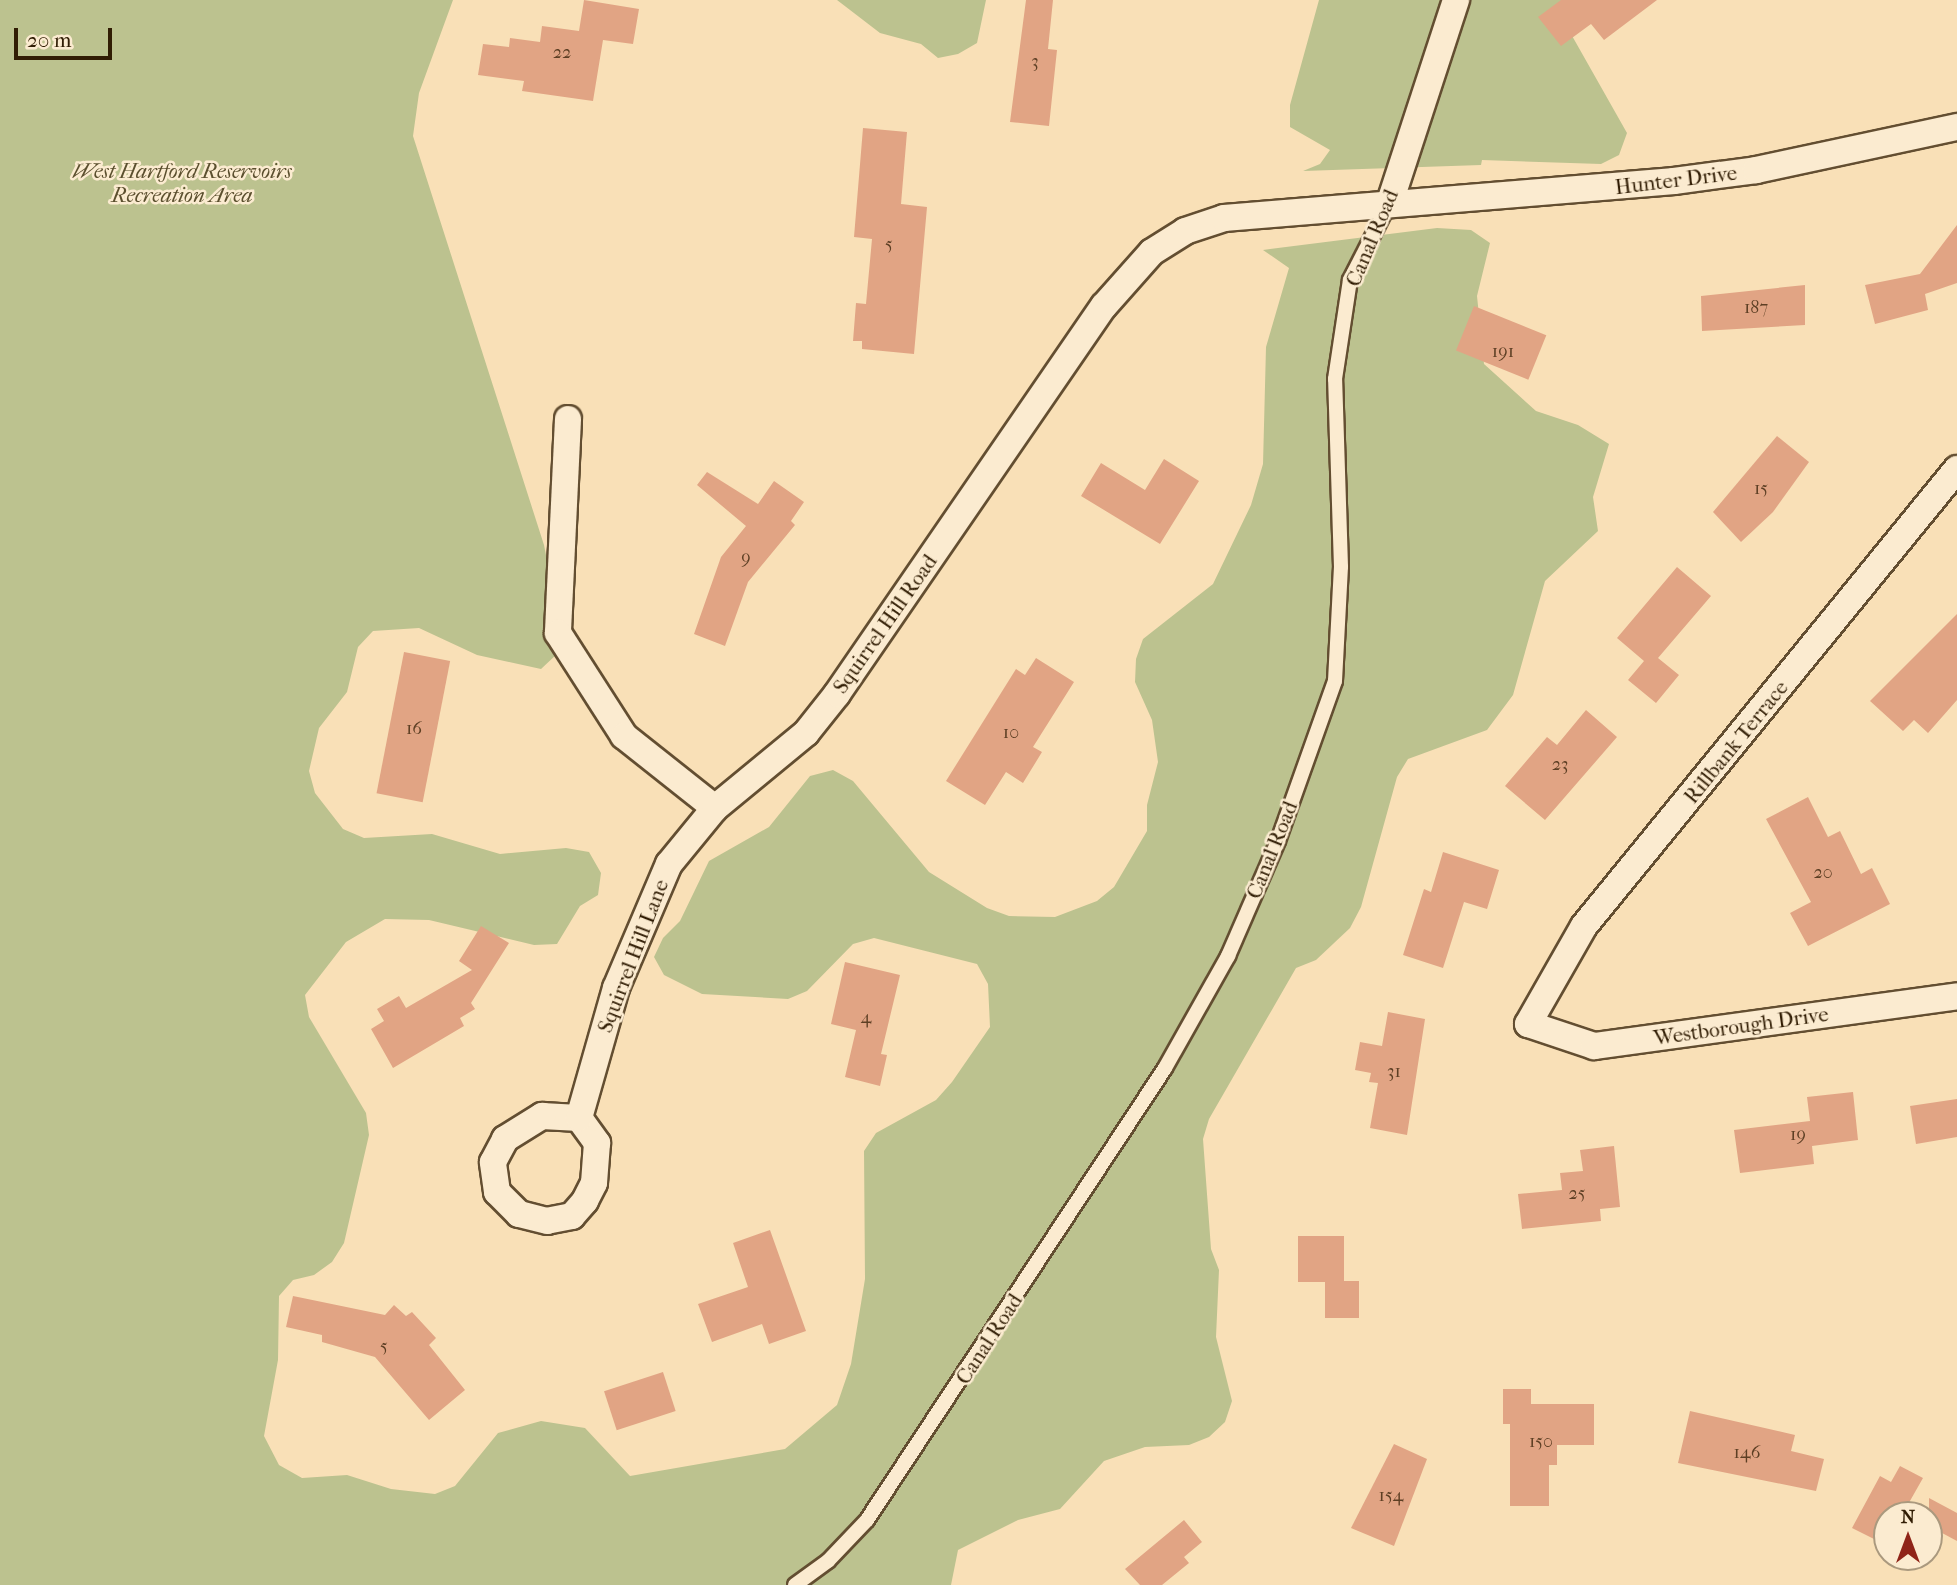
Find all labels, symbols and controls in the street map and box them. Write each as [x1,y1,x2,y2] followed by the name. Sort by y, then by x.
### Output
[18,14,116,58] scale bar
[27,28,71,52] text: 20 m
[553,42,571,64] house number: 22
[1031,51,1039,73] house number: 3
[72,158,292,208] park label: West Hartford Reservoirs Recreation Area
[1613,160,1739,200] street label: Hunter Drive
[1340,186,1404,290] street label: Canal Road
[885,234,893,256] house number: 5
[1744,297,1768,319] house number: 187
[1492,341,1514,363] house number: 191
[1754,478,1768,500] house number: 15
[741,547,751,569] house number: 9
[828,550,942,698] street label: Squirrel Hill Road
[1679,675,1793,809] street label: Rillbank Terrace
[406,718,422,740] house number: 16
[1003,722,1019,744] house number: 10
[1552,754,1568,776] house number: 23
[1241,798,1303,902] street label: Canal Road
[1813,862,1833,884] house number: 20
[592,876,674,1036] street label: Squirrel Hill Lane
[1652,1001,1830,1051] street label: Westborough Drive
[861,1007,871,1029] house number: 4
[1387,1061,1401,1083] house number: 31
[1790,1124,1806,1146] house number: 19
[1568,1183,1586,1205] house number: 25
[950,1289,1028,1389] street label: Canal Road
[380,1336,388,1358] house number: 5
[1529,1431,1553,1453] house number: 150
[1734,1442,1760,1464] house number: 146
[1379,1485,1403,1507] house number: 154
[1873,1501,1943,1571] north arrow
[1901,1506,1915,1528] text: N

